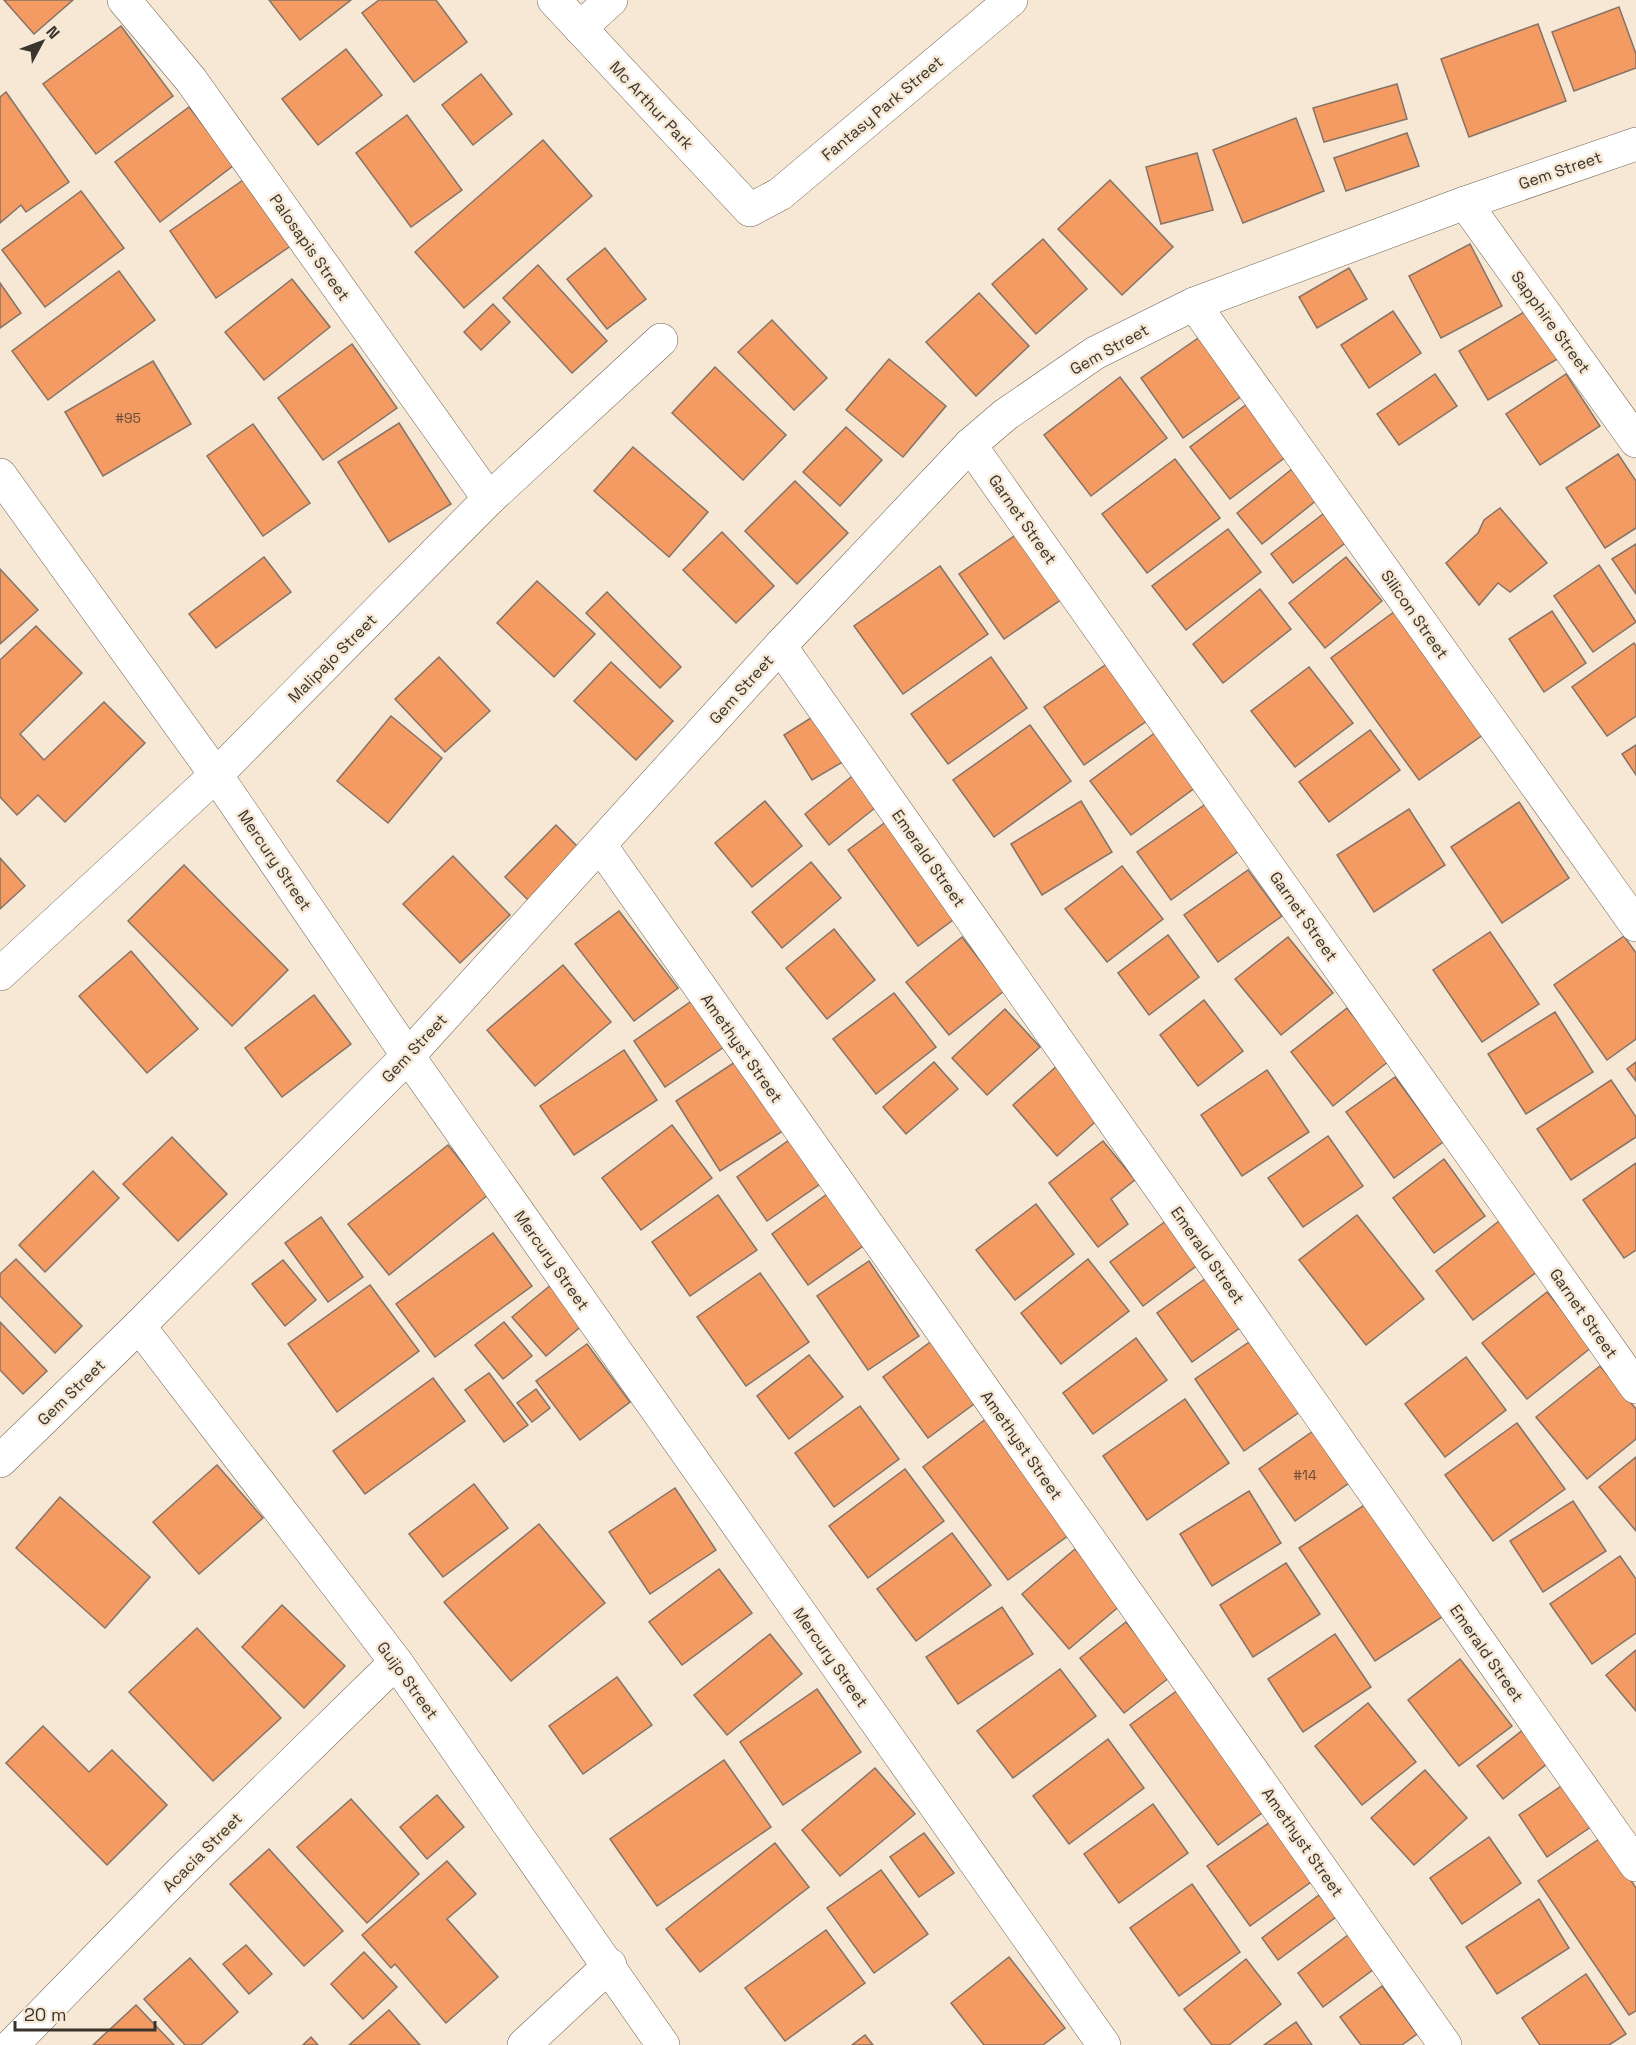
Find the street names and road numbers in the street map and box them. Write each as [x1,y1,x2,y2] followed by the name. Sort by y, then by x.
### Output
[817,51,947,165] street label: Fantasy Park Street
[605,57,698,154] street label: Mc Arthur Park
[1516,146,1605,195] street label: Gem Street
[265,190,354,305] street label: Palosapis Street
[1506,267,1595,378] street label: Sapphire Street
[1066,319,1152,380] street label: Gem Street
[984,470,1061,568] street label: Garnet Street
[1376,566,1453,663] street label: Silicon Street
[283,609,381,707] street label: Malipajo Street
[705,650,778,729] street label: Gem Street
[887,805,970,911] street label: Emerald Street
[233,806,316,915] street label: Mercury Street
[1265,867,1342,965] street label: Garnet Street
[696,990,787,1107] street label: Amethyst Street
[377,1009,452,1087] street label: Gem Street
[1166,1202,1249,1308] street label: Emerald Street
[509,1206,594,1314] street label: Mercury Street
[1545,1264,1622,1362] street label: Garnet Street
[33,1355,110,1430] street label: Gem Street
[976,1387,1067,1504] street label: Amethyst Street
[1445,1600,1528,1706] street label: Emerald Street
[788,1603,873,1711] street label: Mercury Street
[372,1637,443,1723] street label: Guijo Street
[1257,1784,1348,1901] street label: Amethyst Street
[158,1808,247,1897] street label: Acacia Street

